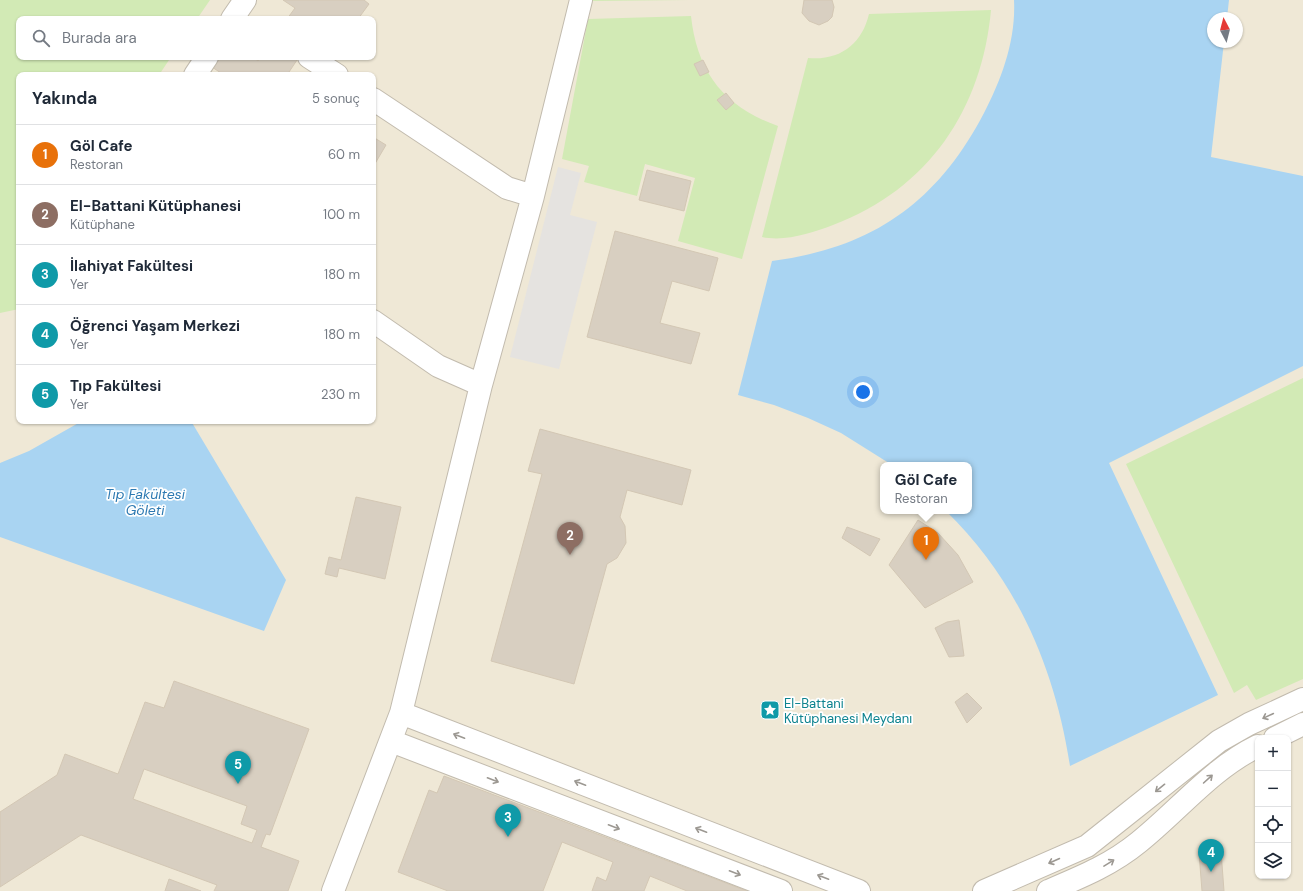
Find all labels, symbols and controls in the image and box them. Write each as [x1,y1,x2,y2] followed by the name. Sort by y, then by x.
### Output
[1207,12,1243,48] north arrow
[16,16,376,60] search box
[30,27,52,49] icon: search
[62,28,137,48] text: Burada ara
[32,87,97,109] text: Yakında
[312,90,360,107] text: 5 sonuç
[70,136,133,156] text: Göl Cafe
[43,146,47,163] text: 1
[328,146,360,163] text: 60 m
[70,156,123,173] text: Restoran
[70,196,241,216] text: El-Battani Kütüphanesi
[41,206,49,223] text: 2
[323,206,360,223] text: 100 m
[70,216,135,233] text: Kütüphane
[70,256,193,276] text: İlahiyat Fakültesi
[41,266,49,283] text: 3
[324,266,360,283] text: 180 m
[70,276,89,293] text: Yer
[70,316,240,336] text: Öğrenci Yaşam Merkezi
[41,326,49,343] text: 4
[324,326,360,343] text: 180 m
[70,336,89,353] text: Yer
[70,376,161,396] text: Tıp Fakültesi
[853,382,873,402] your location
[41,386,49,403] text: 5
[321,386,360,403] text: 230 m
[70,396,89,413] text: Yer
[880,462,972,514] popup
[895,470,957,490] text: Göl Cafe
[105,485,186,519] water label: Tıp Fakültesi Göleti
[895,490,948,507] text: Restoran
[557,522,583,555] pin: 2
[913,527,939,560] pin: 1
[784,695,912,727] place label: El-Battani Kütüphanesi Meydanı
[759,699,781,721] place icon: El-Battani Kütüphanesi Meydanı
[1262,713,1274,720] one-way arrow
[453,731,465,739] one-way arrow
[1255,735,1291,879] map controls
[1255,735,1291,771] button: +
[225,751,251,784] pin: 5
[1255,771,1291,807] button: −
[1203,775,1213,784] one-way arrow
[486,777,498,785] one-way arrow
[575,778,587,786] one-way arrow
[1155,784,1166,792] one-way arrow
[495,804,521,837] pin: 3
[1255,807,1291,843] button: locate
[608,823,620,831] one-way arrow
[696,825,708,833] one-way arrow
[1198,839,1224,872] pin: 4
[1255,843,1291,879] button: layers
[1048,858,1060,865] one-way arrow
[1103,859,1114,867] one-way arrow
[729,870,741,878] one-way arrow
[817,872,829,880] one-way arrow

